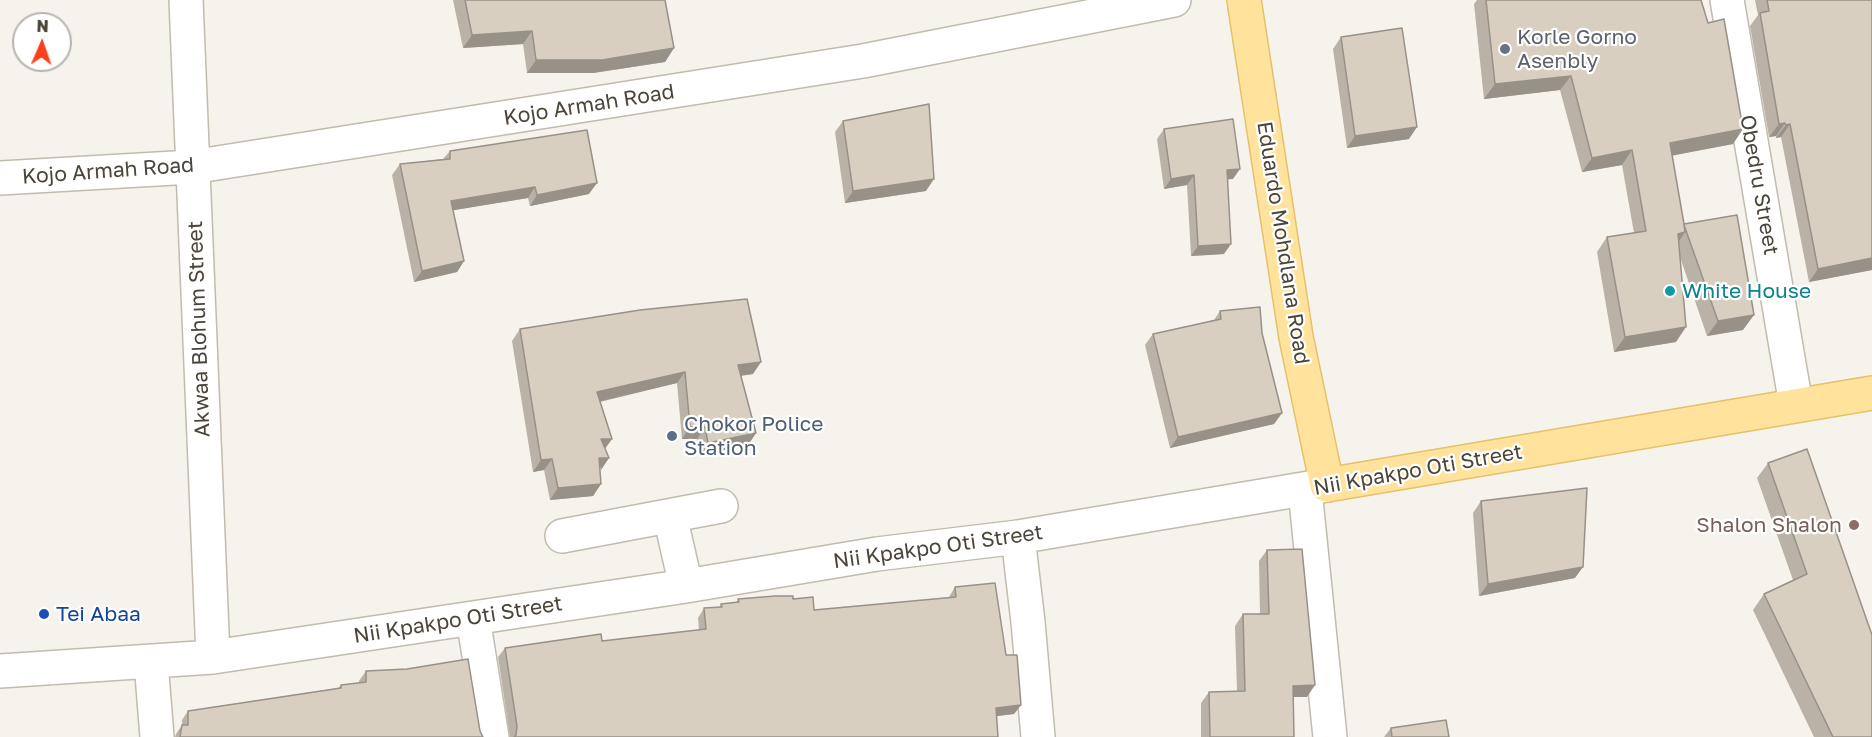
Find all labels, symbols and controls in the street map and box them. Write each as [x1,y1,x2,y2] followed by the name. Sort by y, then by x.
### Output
[12,12,72,72] north arrow
[36,16,49,36] text: N
[1517,24,1637,74] place label: Korle Gorno Asenbly
[1498,42,1512,56] marker: Korle Gorno Asenbly
[502,79,676,131] street label: Kojo Armah Road
[1734,113,1784,257] street label: Obedru Street
[1251,120,1315,366] street label: Eduardo Mohdlana Road
[21,152,195,190] street label: Kojo Armah Road
[183,220,215,438] street label: Akwaa Blohum Street
[1682,278,1811,304] place label: White House
[1663,284,1677,298] marker: White House
[684,411,823,461] place label: Chokor Police Station
[665,429,679,443] marker: Chokor Police Station
[1312,439,1524,501] street label: Nii Kpakpo Oti Street
[1696,512,1842,538] place label: Shalon Shalon
[1847,518,1861,532] marker: Shalon Shalon
[832,520,1044,574] street label: Nii Kpakpo Oti Street
[352,591,564,649] street label: Nii Kpakpo Oti Street
[56,601,141,627] place label: Tei Abaa
[37,607,51,621] marker: Tei Abaa

